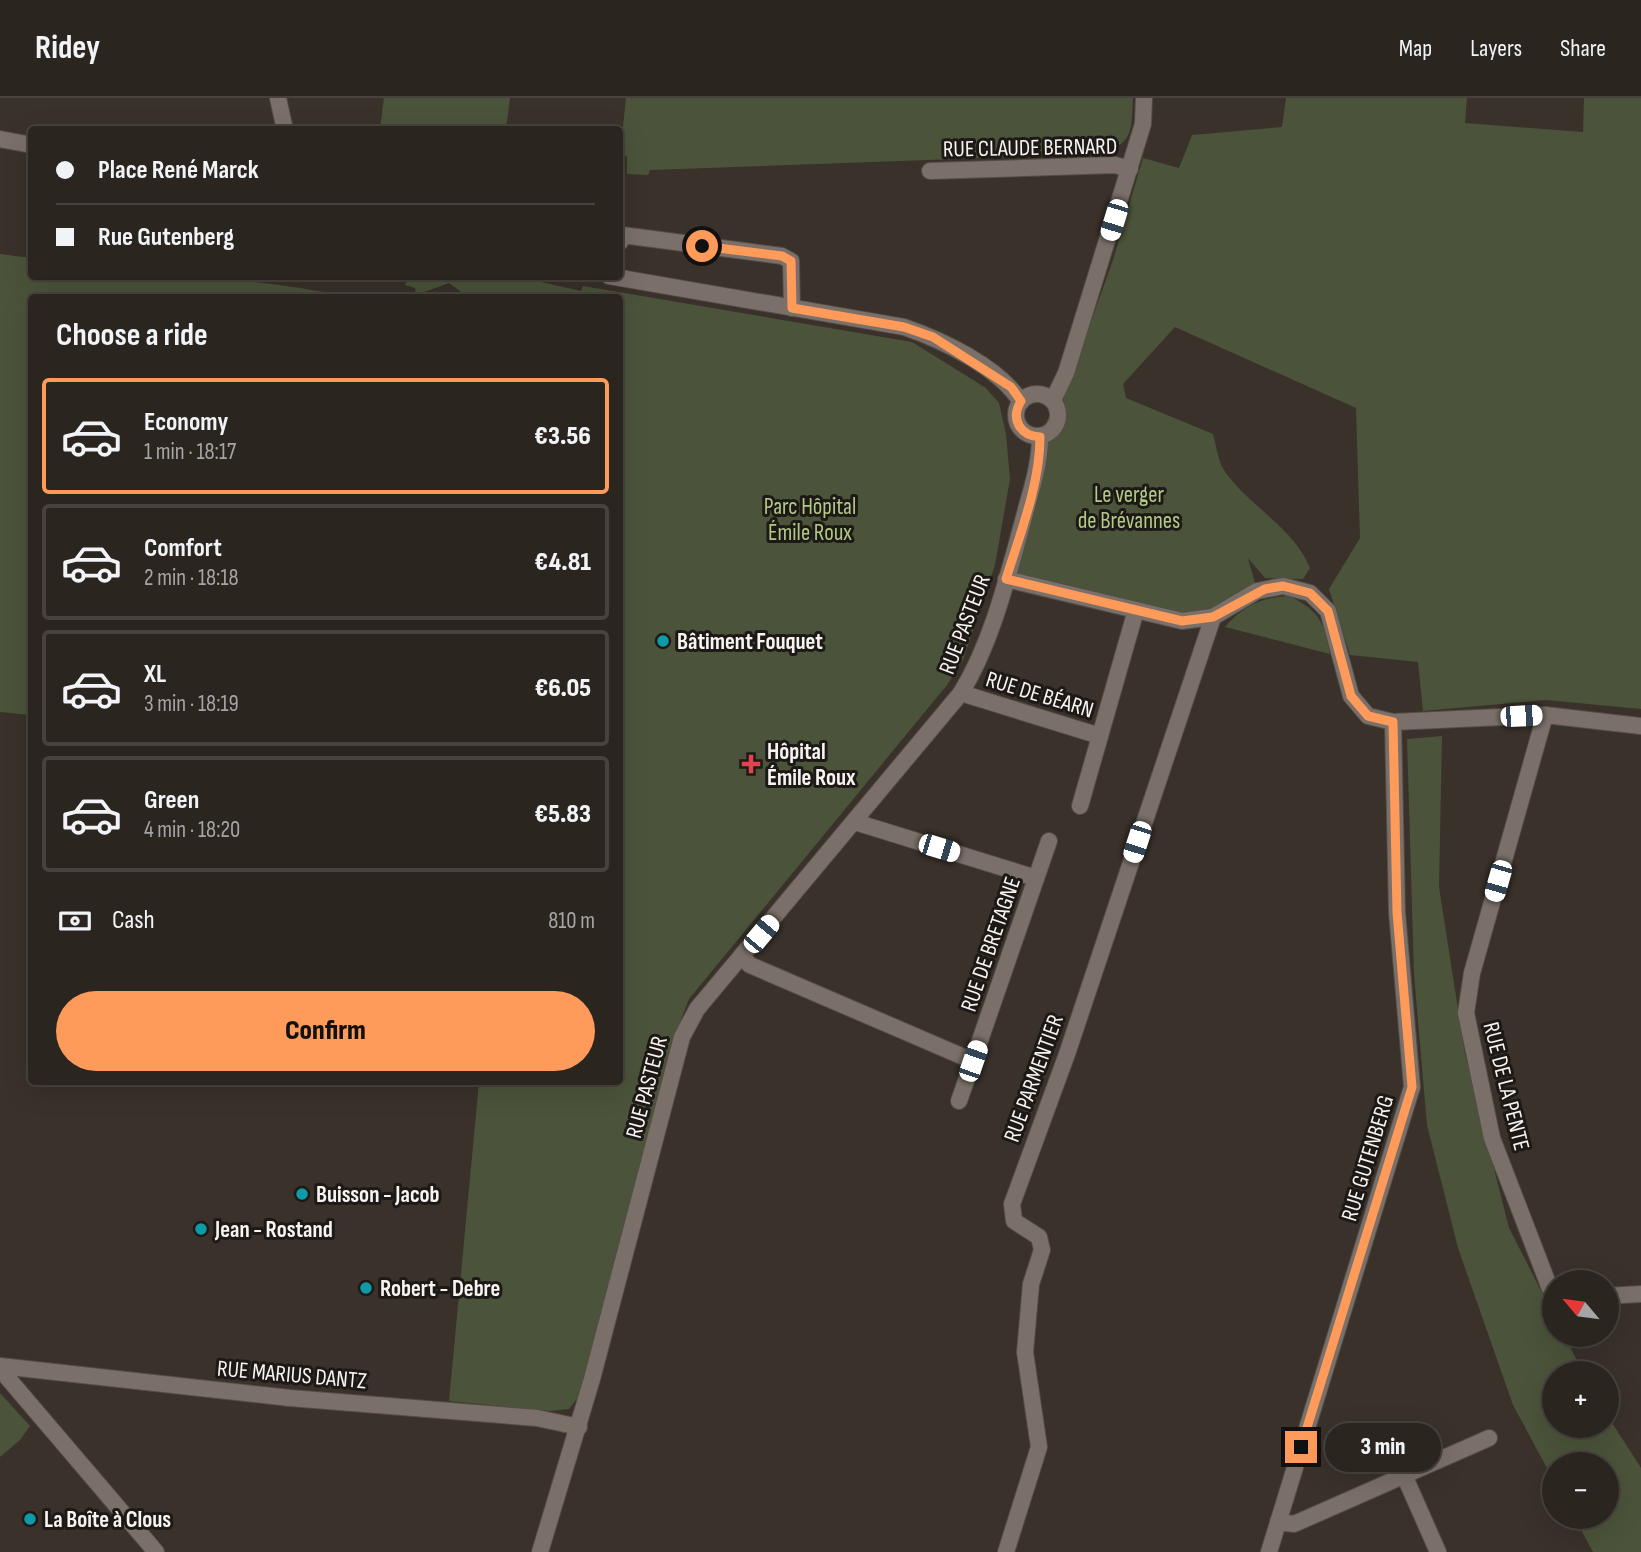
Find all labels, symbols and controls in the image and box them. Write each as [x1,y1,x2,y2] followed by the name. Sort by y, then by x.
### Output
[35,28,100,68] text: Ridey
[1399,34,1432,63] text: Map
[1470,34,1522,63] text: Layers
[1560,34,1606,63] text: Share
[943,132,1117,164] street label: RUE CLAUDE BERNARD
[98,155,259,186] text: Place René Marck
[1098,197,1131,243] car
[98,222,234,253] text: Rue Gutenberg
[686,230,718,262] route start
[56,316,208,355] text: Choose a ride
[60,405,123,468] icon: car
[144,407,228,438] text: Economy
[534,421,591,452] text: €3.56
[144,438,236,466] text: 1 min · 18:17
[1078,481,1180,535] park label: Le verger de Brévannes
[764,493,856,547] park label: Parc Hôpital Émile Roux
[60,531,123,594] icon: car
[144,533,222,564] text: Comfort
[535,547,591,578] text: €4.81
[144,564,239,592] text: 2 min · 18:18
[933,570,997,678] street label: RUE PASTEUR
[677,628,823,656] place label: Bâtiment Fouquet
[655,633,671,649] marker: Bâtiment Fouquet
[60,657,123,720] icon: car
[144,659,166,690] text: XL
[982,665,1097,725] street label: RUE DE BÉARN
[535,673,591,704] text: €6.05
[144,690,239,718] text: 3 min · 18:19
[1500,704,1543,728] car
[767,738,856,792] place label: Hôpital Émile Roux
[741,754,761,774] marker: Hôpital Émile Roux
[60,783,123,846] icon: car
[144,785,199,816] text: Green
[534,799,591,830] text: €5.83
[144,816,240,844] text: 4 min · 18:20
[1121,819,1154,865] car
[916,832,963,864] car
[1483,858,1514,904] car
[955,873,1027,1015] street label: RUE DE BRETAGNE
[56,902,94,940] icon: cash
[112,905,155,936] text: Cash
[548,907,595,935] text: 810 m
[740,911,783,957] car
[56,991,595,1071] button: Confirm
[998,1010,1070,1146] street label: RUE PARMENTIER
[1477,1019,1536,1153] street label: RUE DE LA PENTE
[620,1033,674,1141] street label: RUE PASTEUR
[957,1038,990,1084] car
[1336,1092,1400,1225] street label: RUE GUTENBERG
[316,1181,440,1209] place label: Buisson - Jacob
[294,1186,310,1202] marker: Buisson - Jacob
[214,1216,333,1244] place label: Jean - Rostand
[193,1221,209,1237] marker: Jean - Rostand
[1542,1270,1619,1348] north arrow
[1542,1270,1619,1529] map controls
[380,1275,500,1303] place label: Robert - Debre
[358,1280,374,1296] marker: Robert - Debre
[216,1355,368,1396] street label: RUE MARIUS DANTZ
[1542,1361,1619,1438] button: +
[1326,1422,1441,1472] callout: 3 min
[1285,1431,1317,1463] route end
[1361,1433,1405,1461] text: 3 min
[1542,1452,1619,1529] button: −
[44,1506,171,1534] place label: La Boîte à Clous
[22,1511,38,1527] marker: La Boîte à Clous

